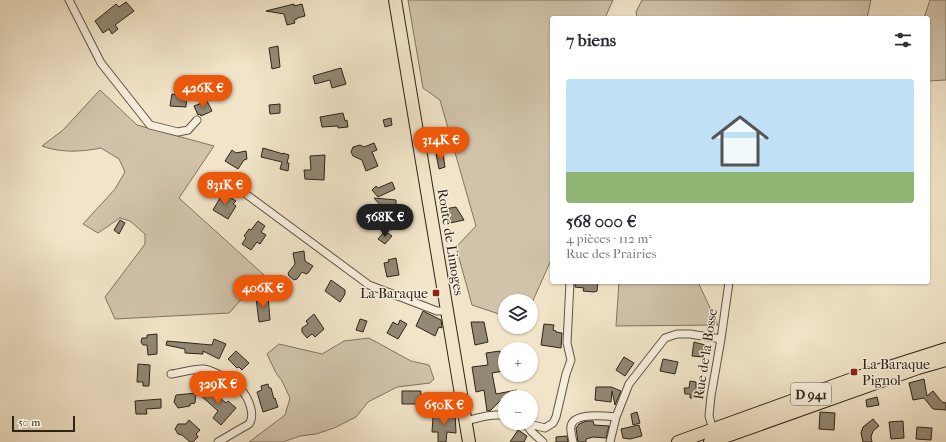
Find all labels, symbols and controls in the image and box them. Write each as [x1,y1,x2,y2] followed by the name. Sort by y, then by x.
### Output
[892,29,914,51] icon: filters
[566,30,616,50] text: 7 biens
[170,75,236,109] pin: 426K €
[182,80,224,95] text: 426K €
[704,105,776,177] icon: home
[408,127,474,161] pin: 314K €
[422,132,460,147] text: 314K €
[192,172,258,206] pin: 831K €
[207,177,243,192] text: 831K €
[434,187,467,297] street label: Route de Limoges
[352,204,418,238] pin: 568K €
[365,209,405,224] text: 568K €
[566,211,637,231] text: 568 000 €
[566,231,652,246] text: 4 pièces · 112 m²
[566,246,657,261] text: Rue des Prairies
[230,275,296,309] pin: 406K €
[242,280,284,295] text: 406K €
[360,285,428,302] place label: La Baraque
[431,288,441,298] marker: La Baraque
[498,294,538,430] map controls
[498,294,538,334] button: layers
[690,307,721,401] street label: Rue de la Bosse
[498,342,538,382] button: +
[862,356,930,389] place label: La Baraque Pignol
[849,367,859,377] marker: La Baraque Pignol
[185,371,251,405] pin: 329K €
[199,376,237,391] text: 329K €
[791,383,831,405] road number: D 941
[498,390,538,430] button: −
[411,392,477,426] pin: 650K €
[424,397,464,412] text: 650K €
[12,414,75,433] scale bar
[18,416,40,429] text: 50 m

